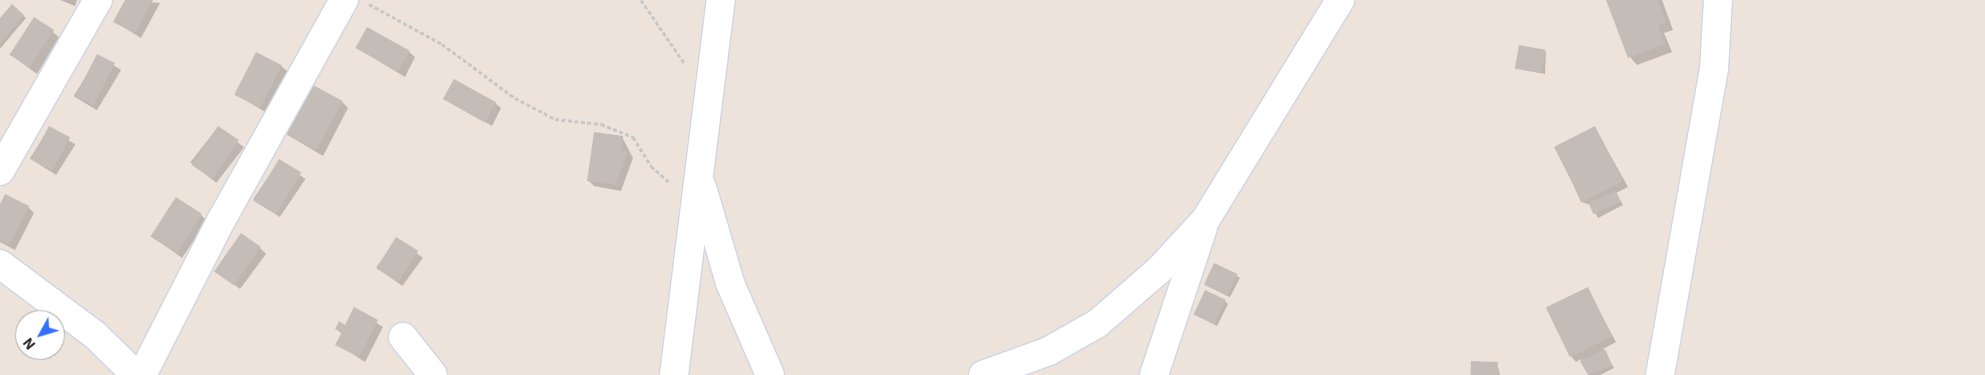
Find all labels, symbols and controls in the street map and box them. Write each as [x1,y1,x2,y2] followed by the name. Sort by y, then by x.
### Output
[15,310,65,360] north arrow
[19,334,39,353] text: N

